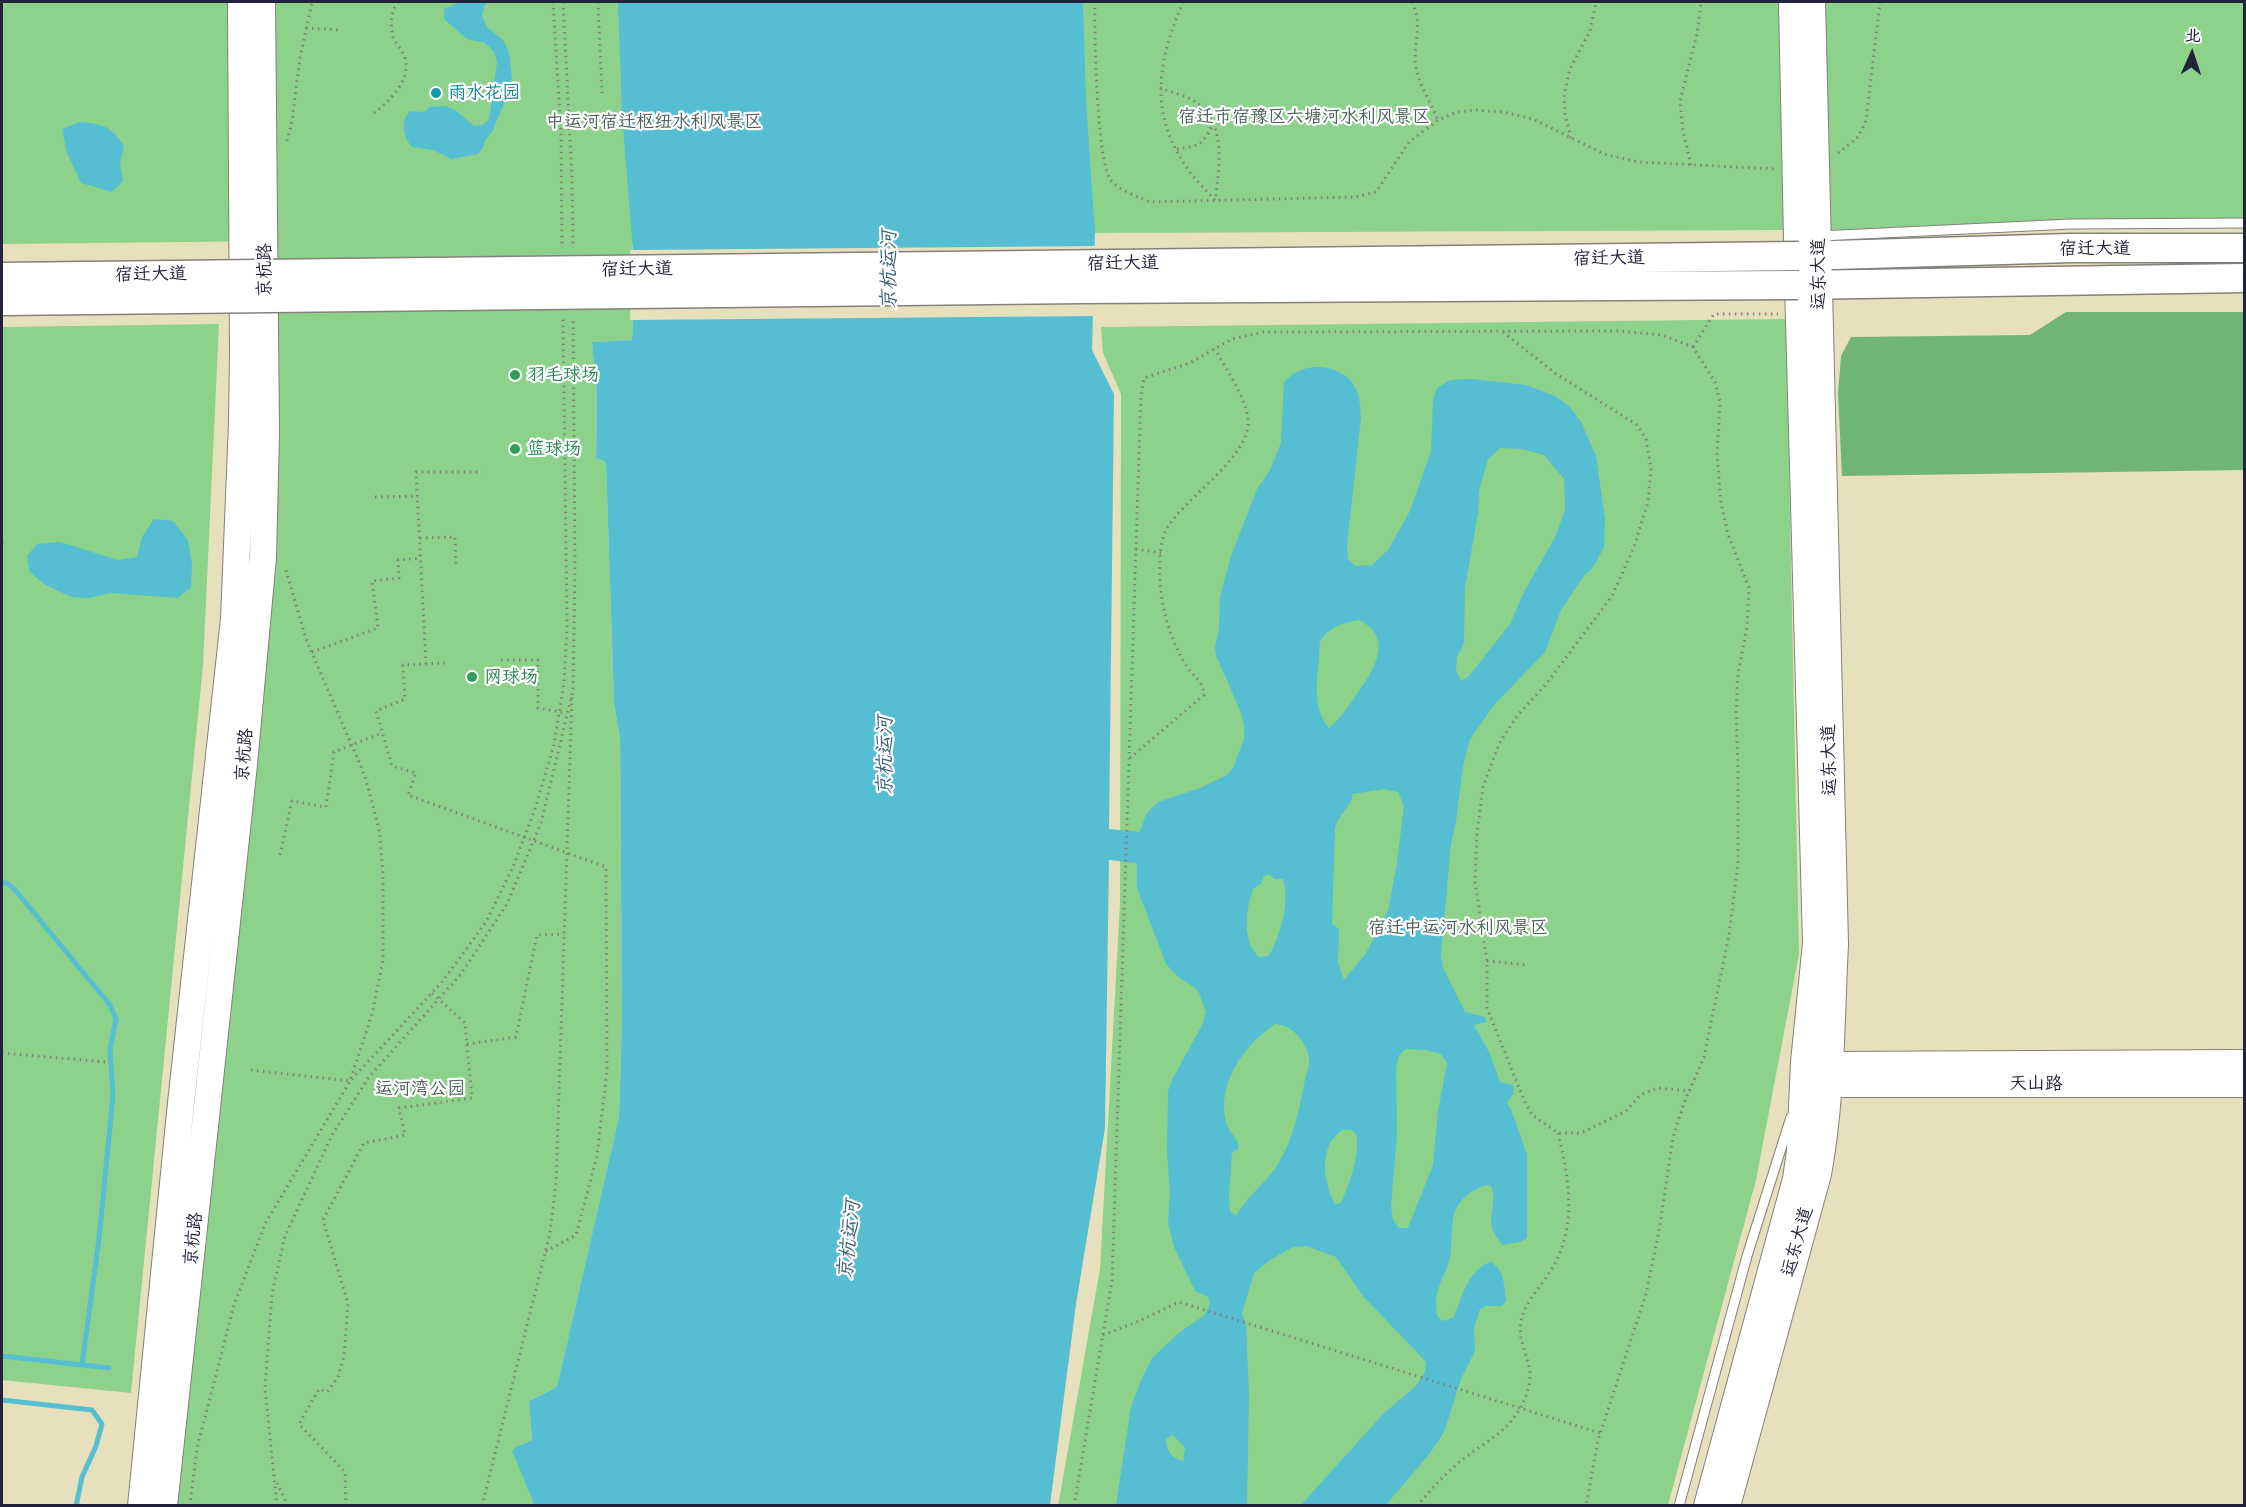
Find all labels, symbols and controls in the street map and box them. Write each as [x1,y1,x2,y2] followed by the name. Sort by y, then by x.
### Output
[2162,24,2222,84] north arrow
[2184,26,2201,45] text: 北
[448,82,520,104] place label: 雨水花园
[429,86,443,100] marker: 雨水花园
[1178,106,1430,128] park label: 宿迁市宿豫区六塘河水利风景区
[546,111,762,133] park label: 中运河宿迁枢纽水利风景区
[878,230,902,310] water label: 京杭运河
[1808,238,1830,310] street label: 运东大道
[2059,238,2131,260] street label: 宿迁大道
[254,243,276,297] street label: 京杭路
[1573,248,1645,270] street label: 宿迁大道
[1087,253,1159,275] street label: 宿迁大道
[601,259,673,281] street label: 宿迁大道
[115,264,187,286] street label: 宿迁大道
[527,364,599,386] place label: 羽毛球场
[508,368,522,382] marker: 羽毛球场
[527,438,581,460] place label: 篮球场
[508,442,522,456] marker: 篮球场
[484,666,538,688] place label: 网球场
[465,670,479,684] marker: 网球场
[874,716,898,796] water label: 京杭运河
[1819,724,1841,796] street label: 运东大道
[232,727,258,783] street label: 京杭路
[1368,917,1548,939] park label: 宿迁中运河水利风景区
[2009,1073,2063,1095] street label: 天山路
[375,1078,465,1100] park label: 运河湾公园
[834,1199,866,1281] water label: 京杭运河
[1778,1204,1818,1280] street label: 运东大道
[180,1211,208,1267] street label: 京杭路

